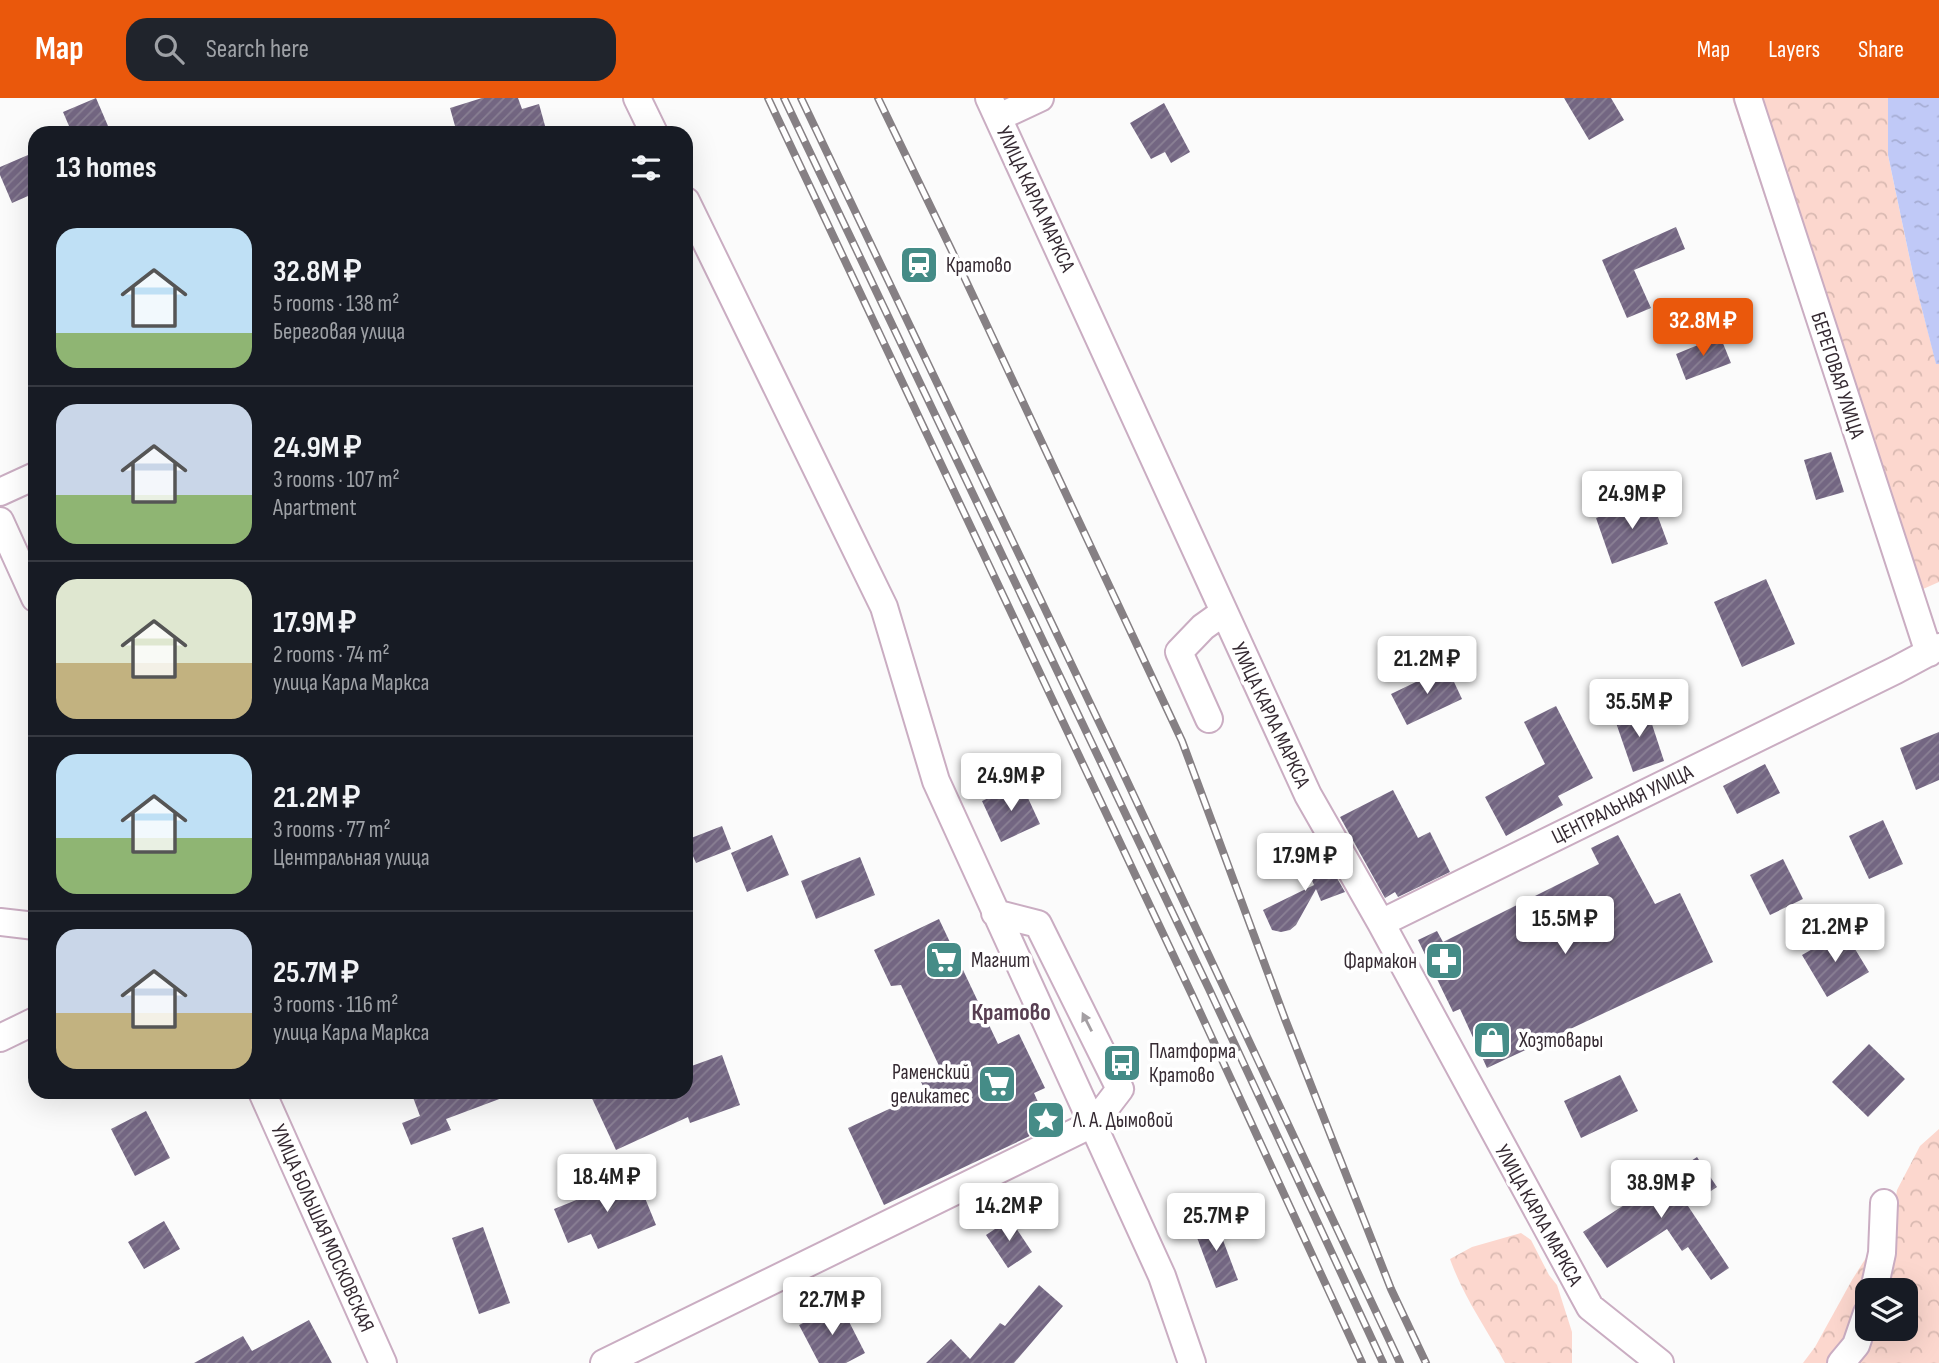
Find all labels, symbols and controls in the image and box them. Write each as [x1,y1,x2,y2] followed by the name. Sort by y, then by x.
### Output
[126,18,616,81] search box
[35,29,84,69] text: Map
[150,30,188,68] icon: search
[206,34,309,65] text: Search here
[1697,35,1730,64] text: Map
[1768,35,1820,64] text: Layers
[1858,35,1904,64] text: Share
[991,122,1081,277] street label: УЛИЦА КАРЛА МАРКСА
[627,149,665,187] icon: filters
[56,150,157,186] text: 13 homes
[898,244,940,286] station icon: Кратово
[946,253,1012,278] place label: Кратово
[273,254,362,290] text: 32.8M ₽
[112,256,196,340] icon: home
[273,290,399,318] text: 5 rooms · 138 m²
[1638,299,1768,358] pin: 32.8M ₽
[1669,307,1737,335] text: 32.8M ₽
[1805,309,1870,443] street label: БЕРЕГОВАЯ УЛИЦА
[273,318,405,346] text: Береговая улица
[273,430,362,466] text: 24.9M ₽
[112,432,196,516] icon: home
[273,466,400,494] text: 3 rooms · 107 m²
[1567,472,1697,531] pin: 24.9M ₽
[1598,480,1666,508] text: 24.9M ₽
[273,494,357,522] text: Apartment
[273,605,357,641] text: 17.9M ₽
[112,607,196,691] icon: home
[1362,636,1492,696] pin: 21.2M ₽
[1226,638,1316,793] street label: УЛИЦА КАРЛА МАРКСА
[273,641,390,669] text: 2 rooms · 74 m²
[1394,645,1460,673] text: 21.2M ₽
[273,669,429,697] text: улица Карла Маркса
[1574,680,1704,739] pin: 35.5M ₽
[1605,688,1673,716] text: 35.5M ₽
[946,754,1076,813] pin: 24.9M ₽
[1548,759,1698,849] street label: ЦЕНТРАЛЬНАЯ УЛИЦА
[977,762,1045,790] text: 24.9M ₽
[273,780,360,816] text: 21.2M ₽
[112,782,196,866] icon: home
[273,816,391,844] text: 3 rooms · 77 m²
[1240,834,1370,893] pin: 17.9M ₽
[1273,842,1337,870] text: 17.9M ₽
[273,844,430,872] text: Центральная улица
[1500,896,1630,956] pin: 15.5M ₽
[1770,904,1900,964] pin: 21.2M ₽
[1532,905,1598,933] text: 15.5M ₽
[1802,913,1868,941] text: 21.2M ₽
[923,939,965,981] supermarket icon: Магнит
[1423,940,1465,982] pharmacy icon: Фармакон
[971,948,1030,973] place label: Магнит
[1344,949,1417,974] place label: Фармакон
[273,955,359,991] text: 25.7M ₽
[112,957,196,1041] icon: home
[273,991,398,1019] text: 3 rooms · 116 m²
[971,998,1051,1027] district label: Кратово
[1081,1012,1092,1032] one-way arrow
[273,1019,429,1047] text: улица Карла Маркса
[1471,1019,1513,1061] shop icon: Хозтовары
[1518,1028,1603,1053] place label: Хозтовары
[1149,1039,1236,1088] place label: Платформа Кратово
[1101,1042,1143,1084] bus stop icon: Платформа Кратово
[891,1060,970,1109] place label: Раменский деликатес
[976,1063,1018,1105] supermarket icon: Раменский деликатес
[1025,1099,1067,1141] place icon: Л. А. Дымовой
[1072,1108,1173,1133] place label: Л. А. Дымовой
[265,1121,380,1336] street label: УЛИЦА БОЛЬШАЯ МОСКОВСКАЯ
[1489,1140,1588,1291] street label: УЛИЦА КАРЛА МАРКСА
[542,1154,672,1214] pin: 18.4M ₽
[1596,1160,1726,1220] pin: 38.9M ₽
[573,1163,641,1191] text: 18.4M ₽
[1627,1169,1695,1197] text: 38.9M ₽
[944,1184,1074,1243] pin: 14.2M ₽
[975,1192,1043,1220] text: 14.2M ₽
[1151,1194,1281,1253] pin: 25.7M ₽
[1183,1202,1249,1230] text: 25.7M ₽
[767,1278,897,1337] pin: 22.7M ₽
[1855,1278,1918,1341] map controls
[1855,1278,1918,1341] button: layers
[799,1286,865,1314] text: 22.7M ₽

